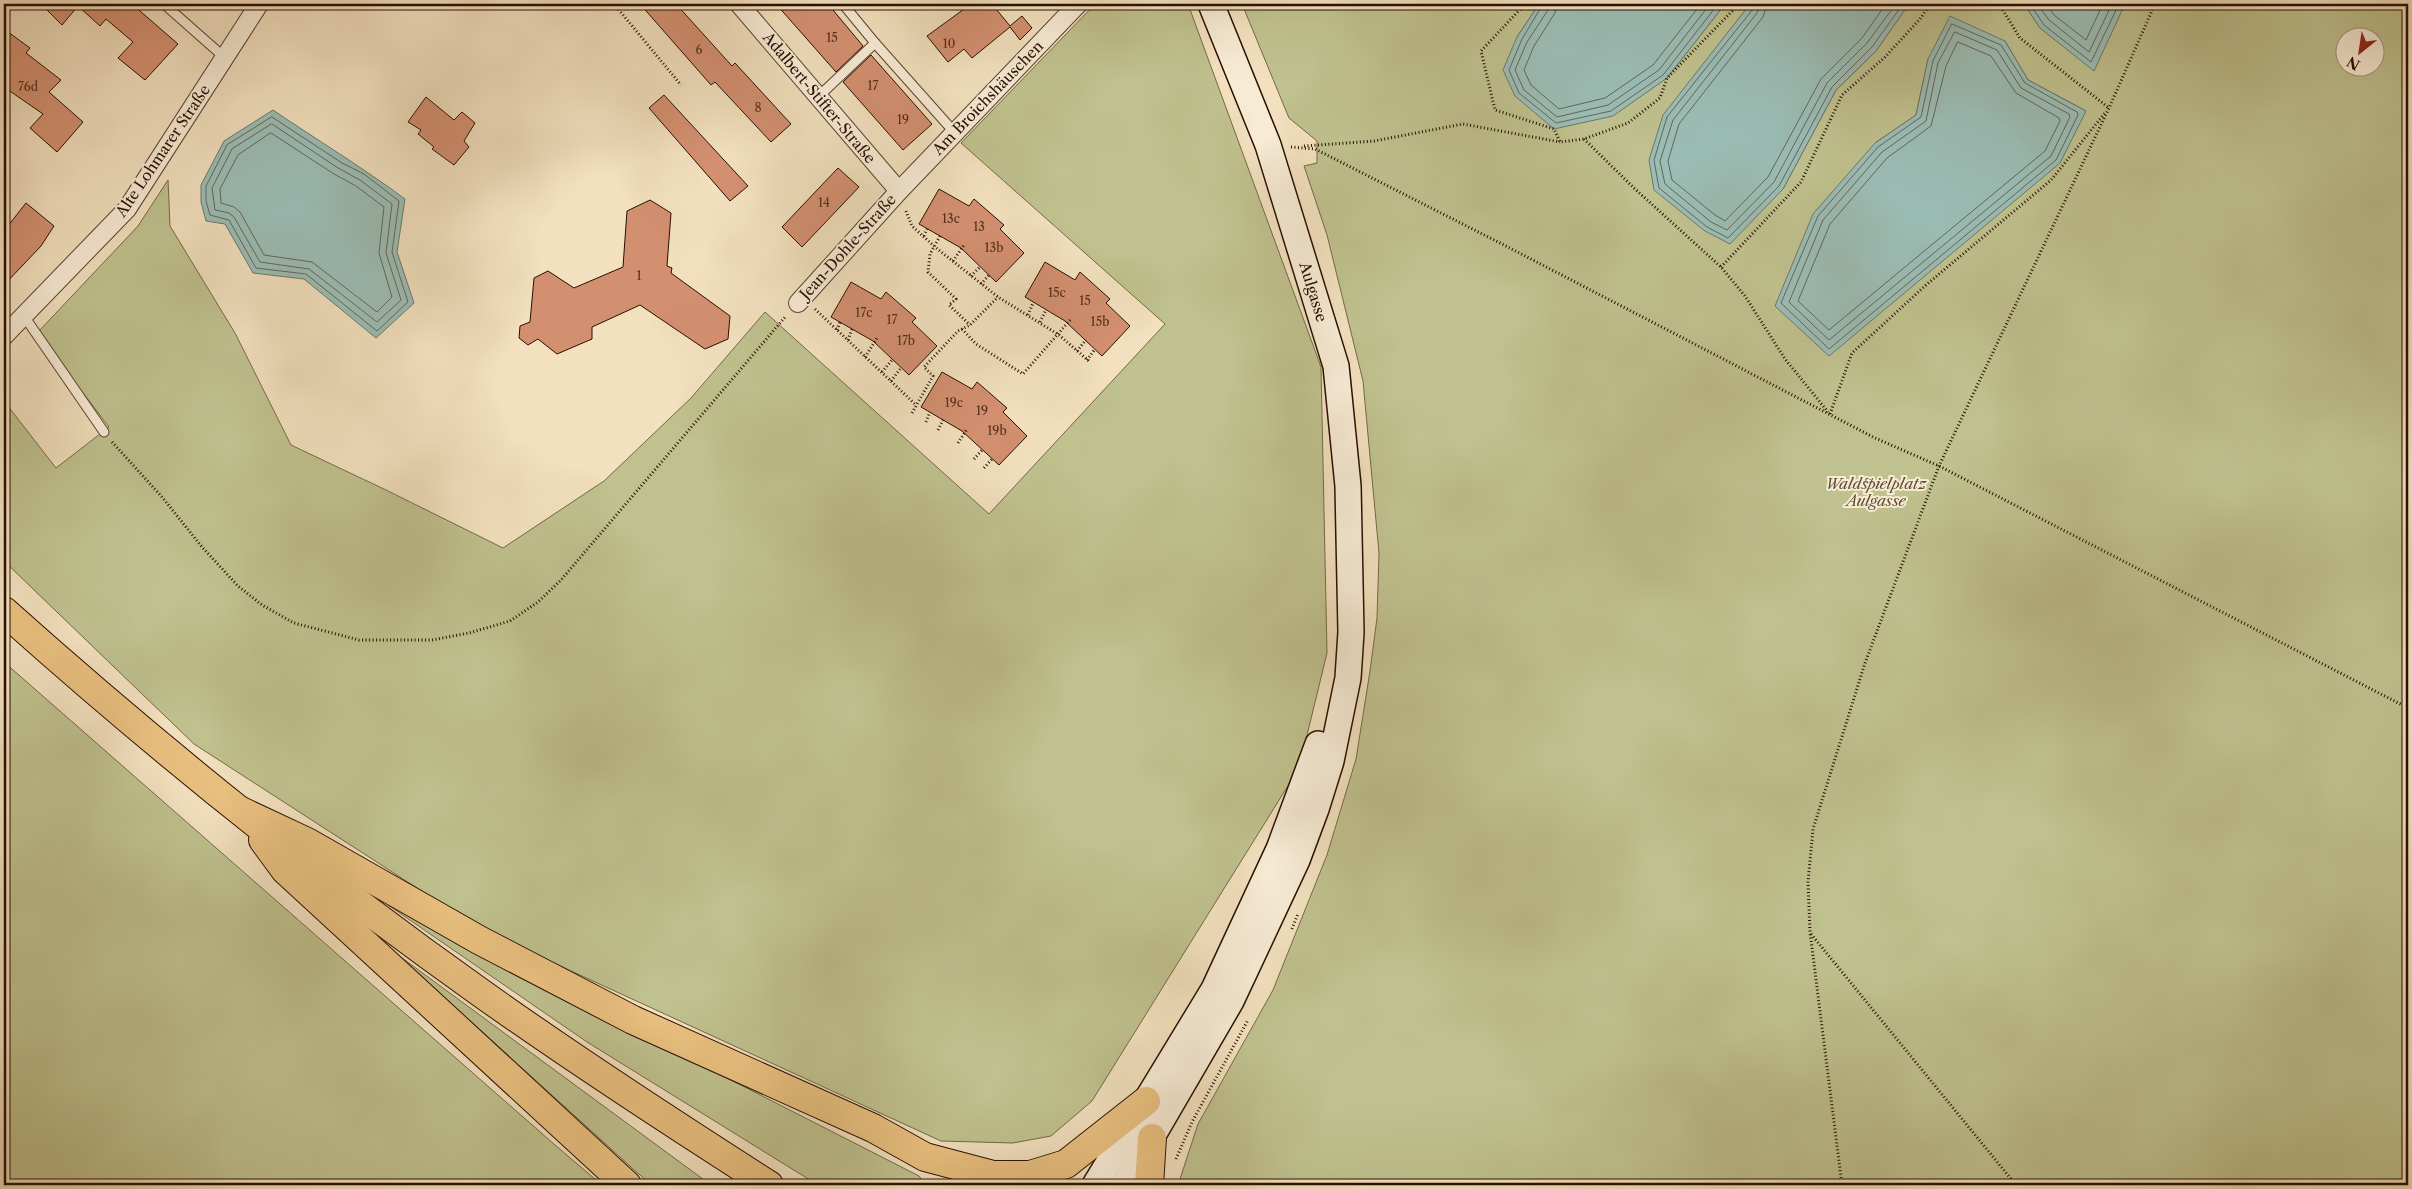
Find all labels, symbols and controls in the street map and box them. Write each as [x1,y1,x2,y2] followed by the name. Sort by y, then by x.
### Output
[758,27,880,167] street label: Adalbert-Stifter-Straße
[2334,28,2384,78] north arrow
[826,30,838,45] house number: 15
[928,36,1047,159] street label: Am Broichshäuschen
[943,36,955,51] house number: 10
[695,42,703,57] house number: 6
[2344,52,2363,74] text: N
[868,78,879,93] house number: 17
[18,79,39,94] house number: 76d
[111,81,214,221] street label: Alte Lohmarer Straße
[754,100,762,115] house number: 8
[897,112,909,127] house number: 19
[794,190,900,305] street label: Jean-Dohle-Straße
[818,195,830,210] house number: 14
[942,211,960,226] house number: 13c
[973,219,985,234] house number: 13
[985,240,1003,255] house number: 13b
[1295,259,1332,324] street label: Aulgasse
[636,268,642,283] house number: 1
[1048,285,1066,300] house number: 15c
[1079,293,1091,308] house number: 15
[855,305,873,320] house number: 17c
[887,312,898,327] house number: 17
[1091,314,1109,329] house number: 15b
[897,333,915,348] house number: 17b
[945,395,963,410] house number: 19c
[976,403,988,418] house number: 19
[987,423,1007,438] house number: 19b
[1826,474,1927,510] park label: Waldspielplatz Aulgasse

